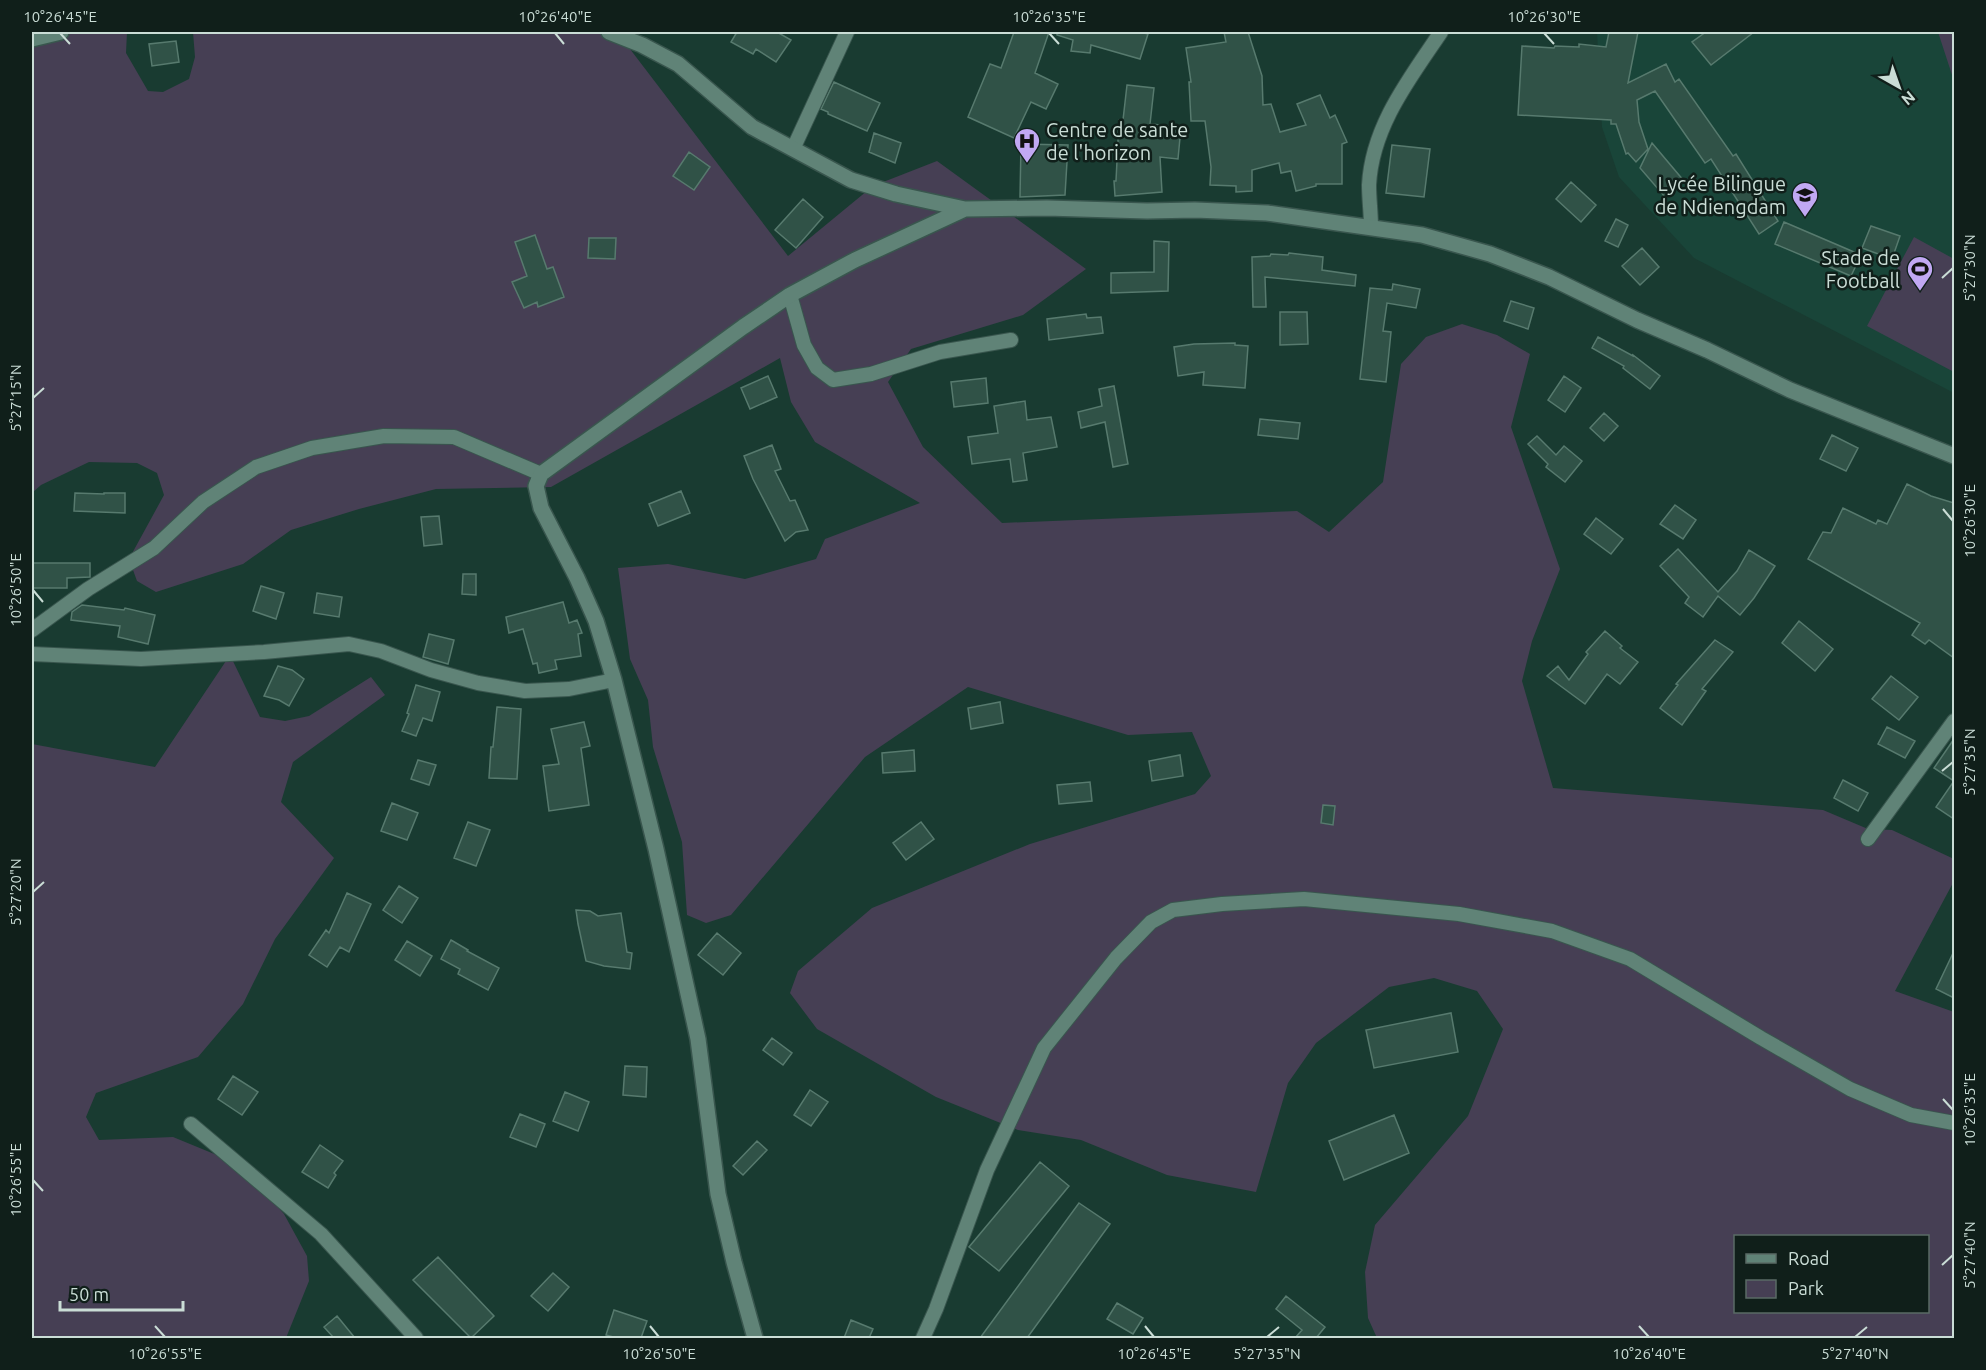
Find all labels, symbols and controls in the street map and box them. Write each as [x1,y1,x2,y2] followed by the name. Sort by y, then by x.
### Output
[23,8,97,25] text: 10°26'45"E
[518,8,592,25] text: 10°26'40"E
[1012,8,1086,25] text: 10°26'35"E
[1507,8,1581,25] text: 10°26'30"E
[1869,57,1929,117] north arrow
[1898,88,1919,109] text: N
[1046,118,1188,164] place label: Centre de sante de l'horizon
[1012,126,1042,164] hospital icon: Centre de sante de l'horizon
[1655,172,1786,218] place label: Lycée Bilingue de Ndiengdam
[1790,180,1820,218] school or university icon: Lycée Bilingue de Ndiengdam
[1961,234,1978,302] text: 5°27'30"N
[1821,246,1900,292] place label: Stade de Football
[1905,254,1935,292] sports icon: Stade de Football
[7,364,24,432] text: 5°27'15"N
[1961,484,1978,558] text: 10°26'30"E
[7,553,24,627] text: 10°26'50"E
[1961,728,1978,796] text: 5°27'35"N
[7,858,24,926] text: 5°27'20"N
[1961,1073,1978,1147] text: 10°26'35"E
[7,1143,24,1217] text: 10°26'55"E
[1961,1221,1978,1289] text: 5°27'40"N
[1734,1235,1929,1313] legend
[1788,1248,1830,1268] text: Road
[60,1274,183,1312] scale bar
[1788,1278,1824,1298] text: Park
[69,1284,109,1304] text: 50 m
[128,1345,202,1362] text: 10°26'55"E
[622,1345,696,1362] text: 10°26'50"E
[1117,1345,1191,1362] text: 10°26'45"E
[1233,1345,1301,1362] text: 5°27'35"N
[1612,1345,1686,1362] text: 10°26'40"E
[1821,1345,1889,1362] text: 5°27'40"N

